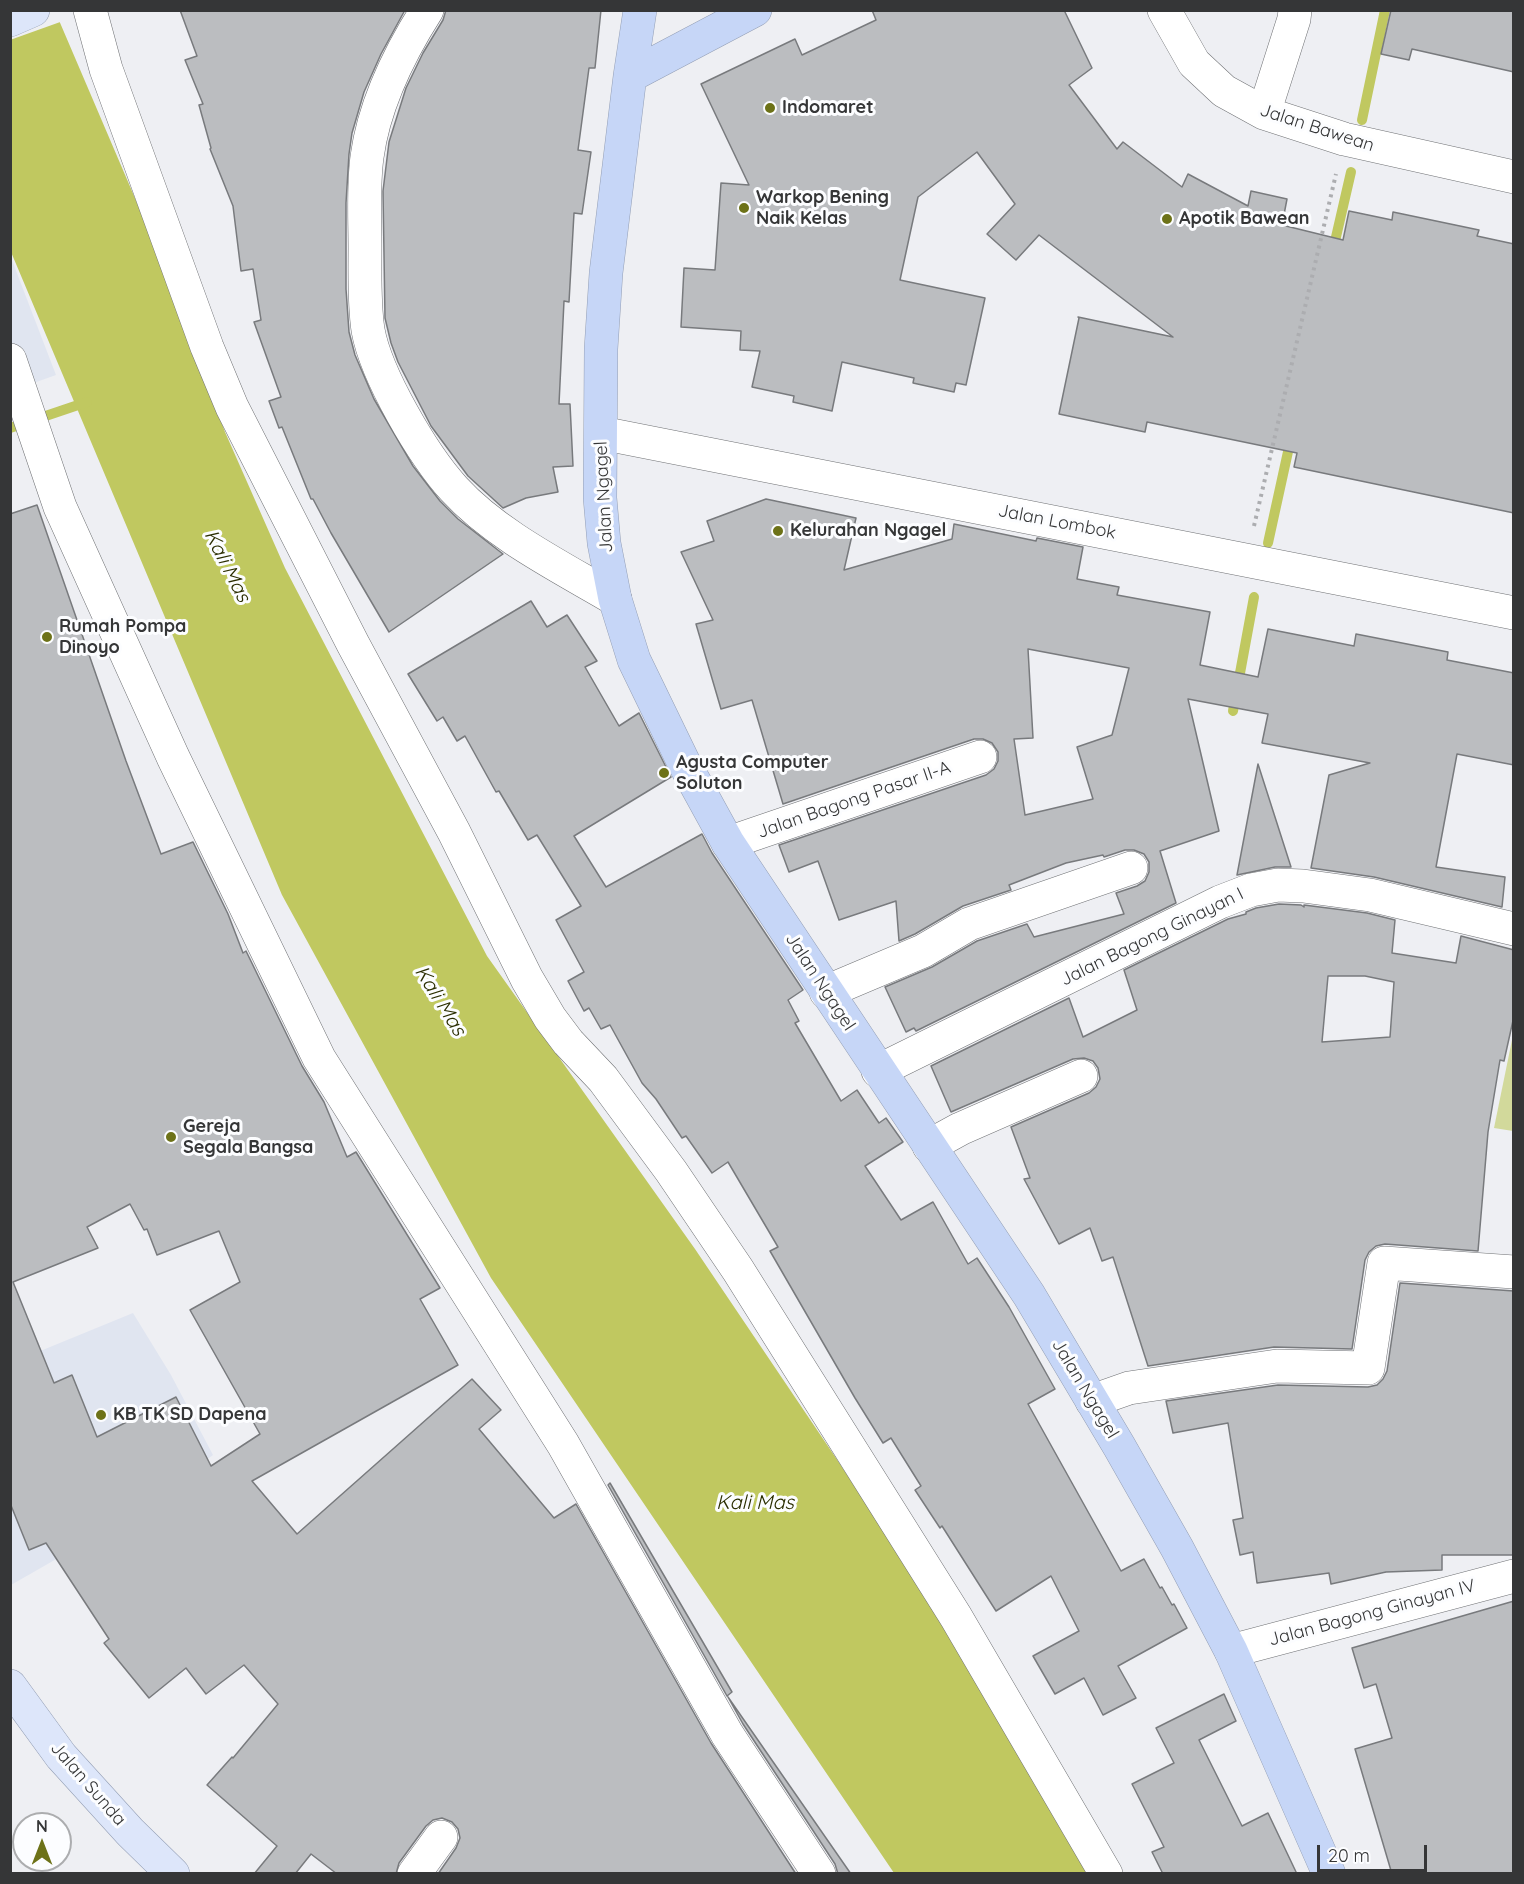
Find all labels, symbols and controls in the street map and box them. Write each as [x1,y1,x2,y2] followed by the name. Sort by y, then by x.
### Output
[782,97,874,119] place label: Indomaret
[1257,99,1377,157] street label: Jalan Bawean
[763,101,777,115] marker: Indomaret
[756,187,889,230] place label: Warkop Bening Naik Kelas
[737,201,751,215] marker: Warkop Bening Naik Kelas
[1179,208,1309,230] place label: Apotik Bawean
[1160,212,1174,226] marker: Apotik Bawean
[590,441,618,553] street label: Jalan Ngagel
[996,500,1118,544] street label: Jalan Lombok
[790,520,946,542] place label: Kelurahan Ngagel
[771,524,785,538] marker: Kelurahan Ngagel
[199,526,255,606] water label: Kali Mas
[59,616,186,658] place label: Rumah Pompa Dinoyo
[40,630,54,644] marker: Rumah Pompa Dinoyo
[676,752,828,795] place label: Agusta Computer Soluton
[754,757,954,843] street label: Jalan Bagong Pasar II-A
[657,766,671,780] marker: Agusta Computer Soluton
[1057,883,1247,991] street label: Jalan Bagong Ginayan I
[780,929,860,1035] street label: Jalan Ngagel
[409,962,471,1040] water label: Kali Mas
[183,1116,313,1158] place label: Gereja Segala Bangsa
[164,1130,178,1144] marker: Gereja Segala Bangsa
[1047,1335,1123,1443] street label: Jalan Ngagel
[113,1404,267,1426] place label: KB TK SD Dapena
[94,1408,108,1422] marker: KB TK SD Dapena
[716,1491,794,1515] water label: Kali Mas
[1266,1575,1478,1651] street label: Jalan Bagong Ginayan IV
[46,1738,130,1830] street label: Jalan Sunda
[12,1812,72,1872] north arrow
[36,1816,48,1836] text: N
[1320,1833,1430,1871] scale bar
[1328,1844,1370,1867] text: 20 m

